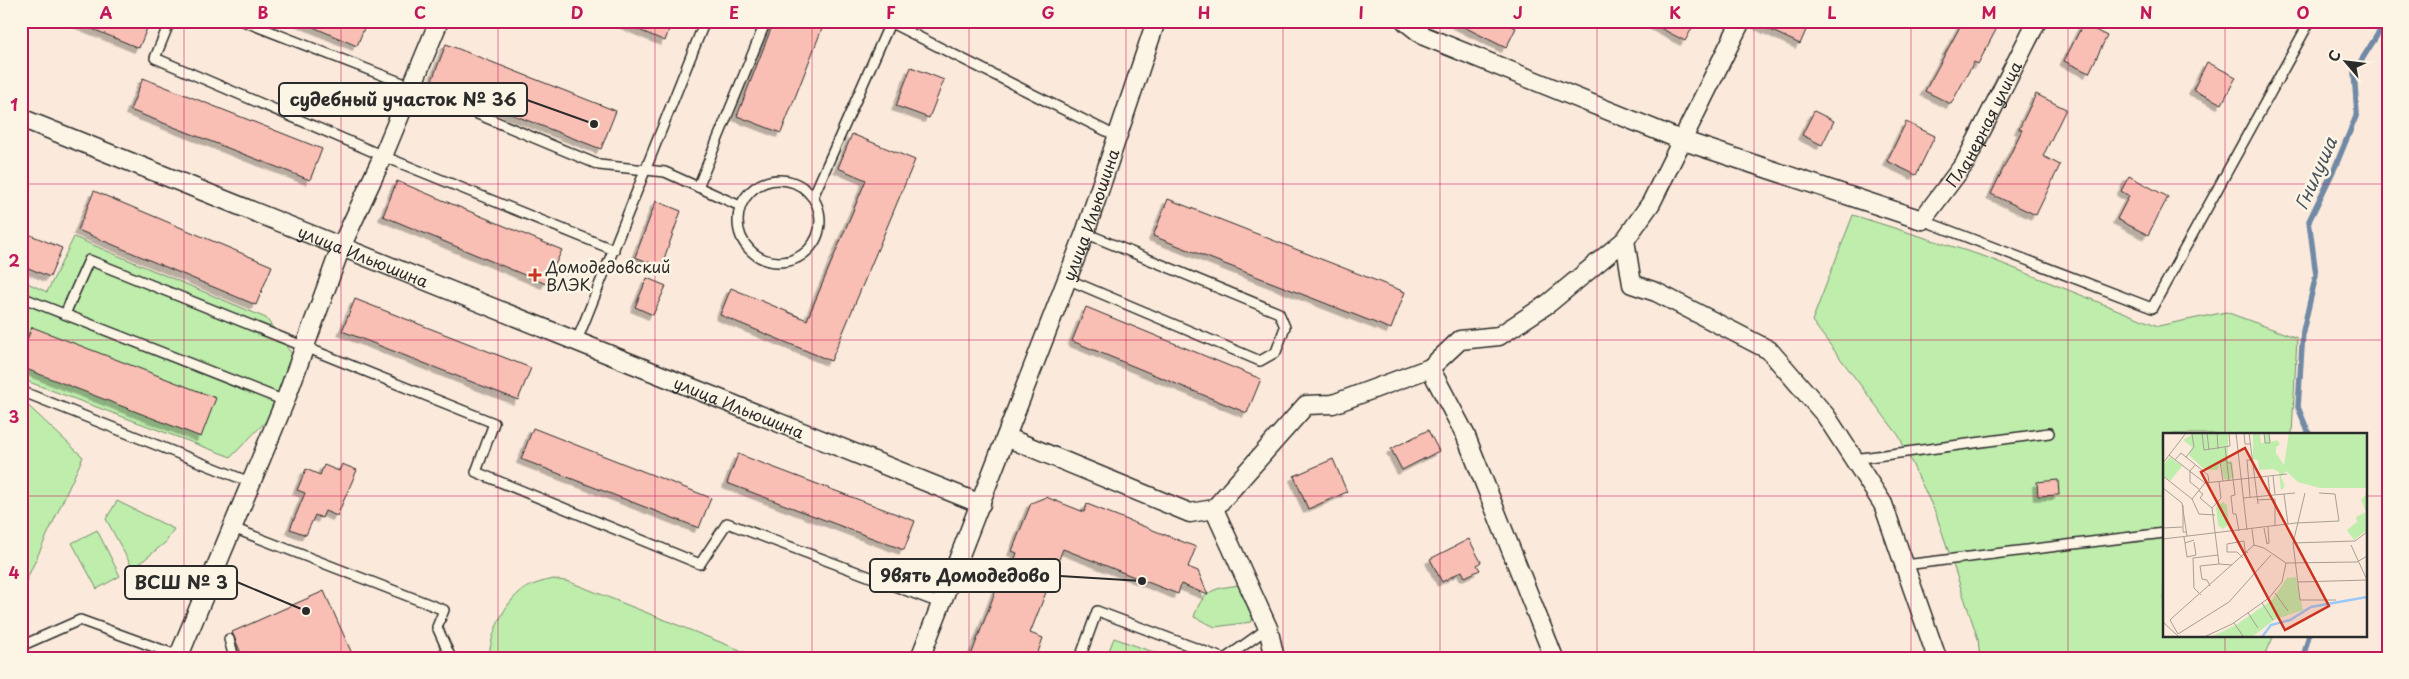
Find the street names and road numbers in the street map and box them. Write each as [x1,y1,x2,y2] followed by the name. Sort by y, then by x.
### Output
[1939,57,2027,192] street label: Планерная улица
[1056,145,1124,284] street label: улица Ильюшина
[295,219,432,293] street label: улица Ильюшина
[670,370,808,444] street label: улица Ильюшина

